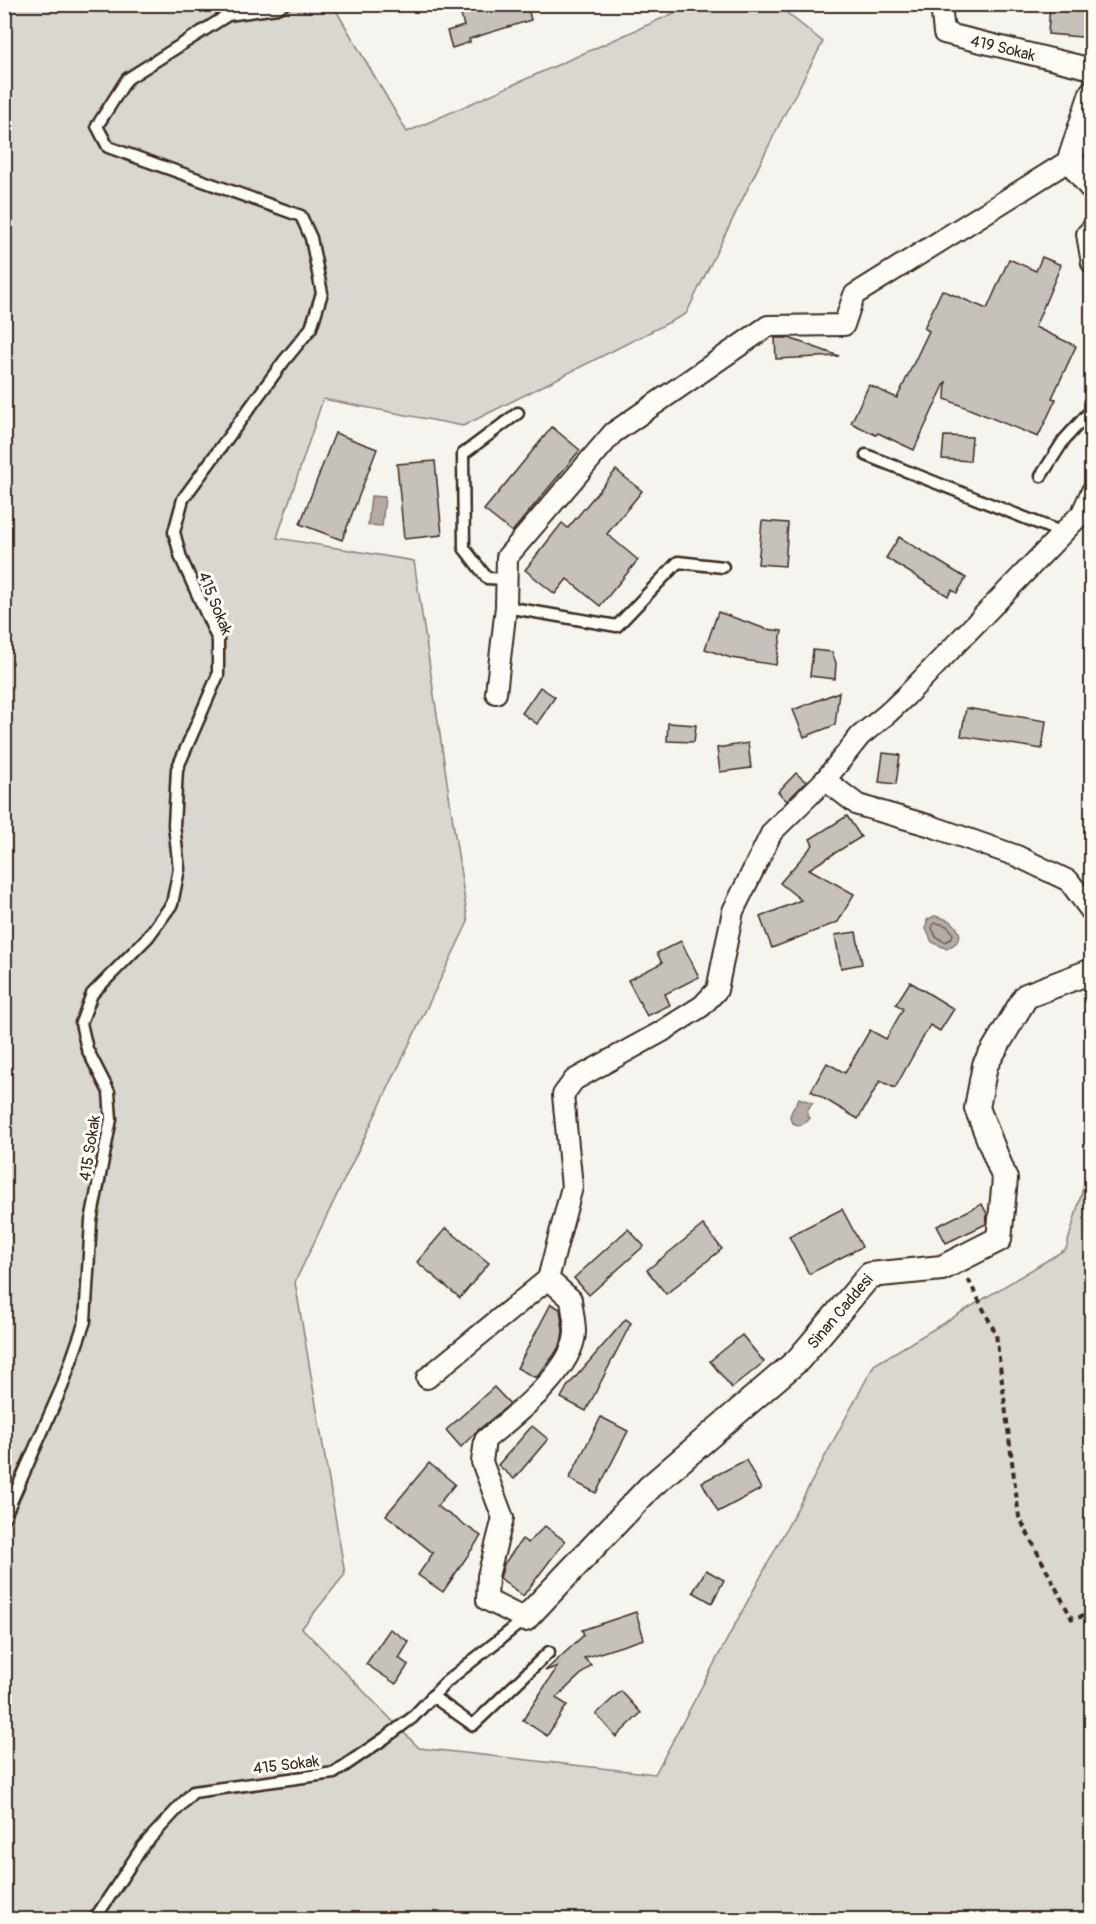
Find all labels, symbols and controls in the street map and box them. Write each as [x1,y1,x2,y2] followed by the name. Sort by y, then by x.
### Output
[968,31,1038,66] street label: 419 Sokak
[193,569,237,638] street label: 415 Sokak
[75,1113,105,1183] street label: 415 Sokak
[803,1270,878,1353] street label: Sinan Caddesi
[252,1751,321,1779] street label: 415 Sokak

